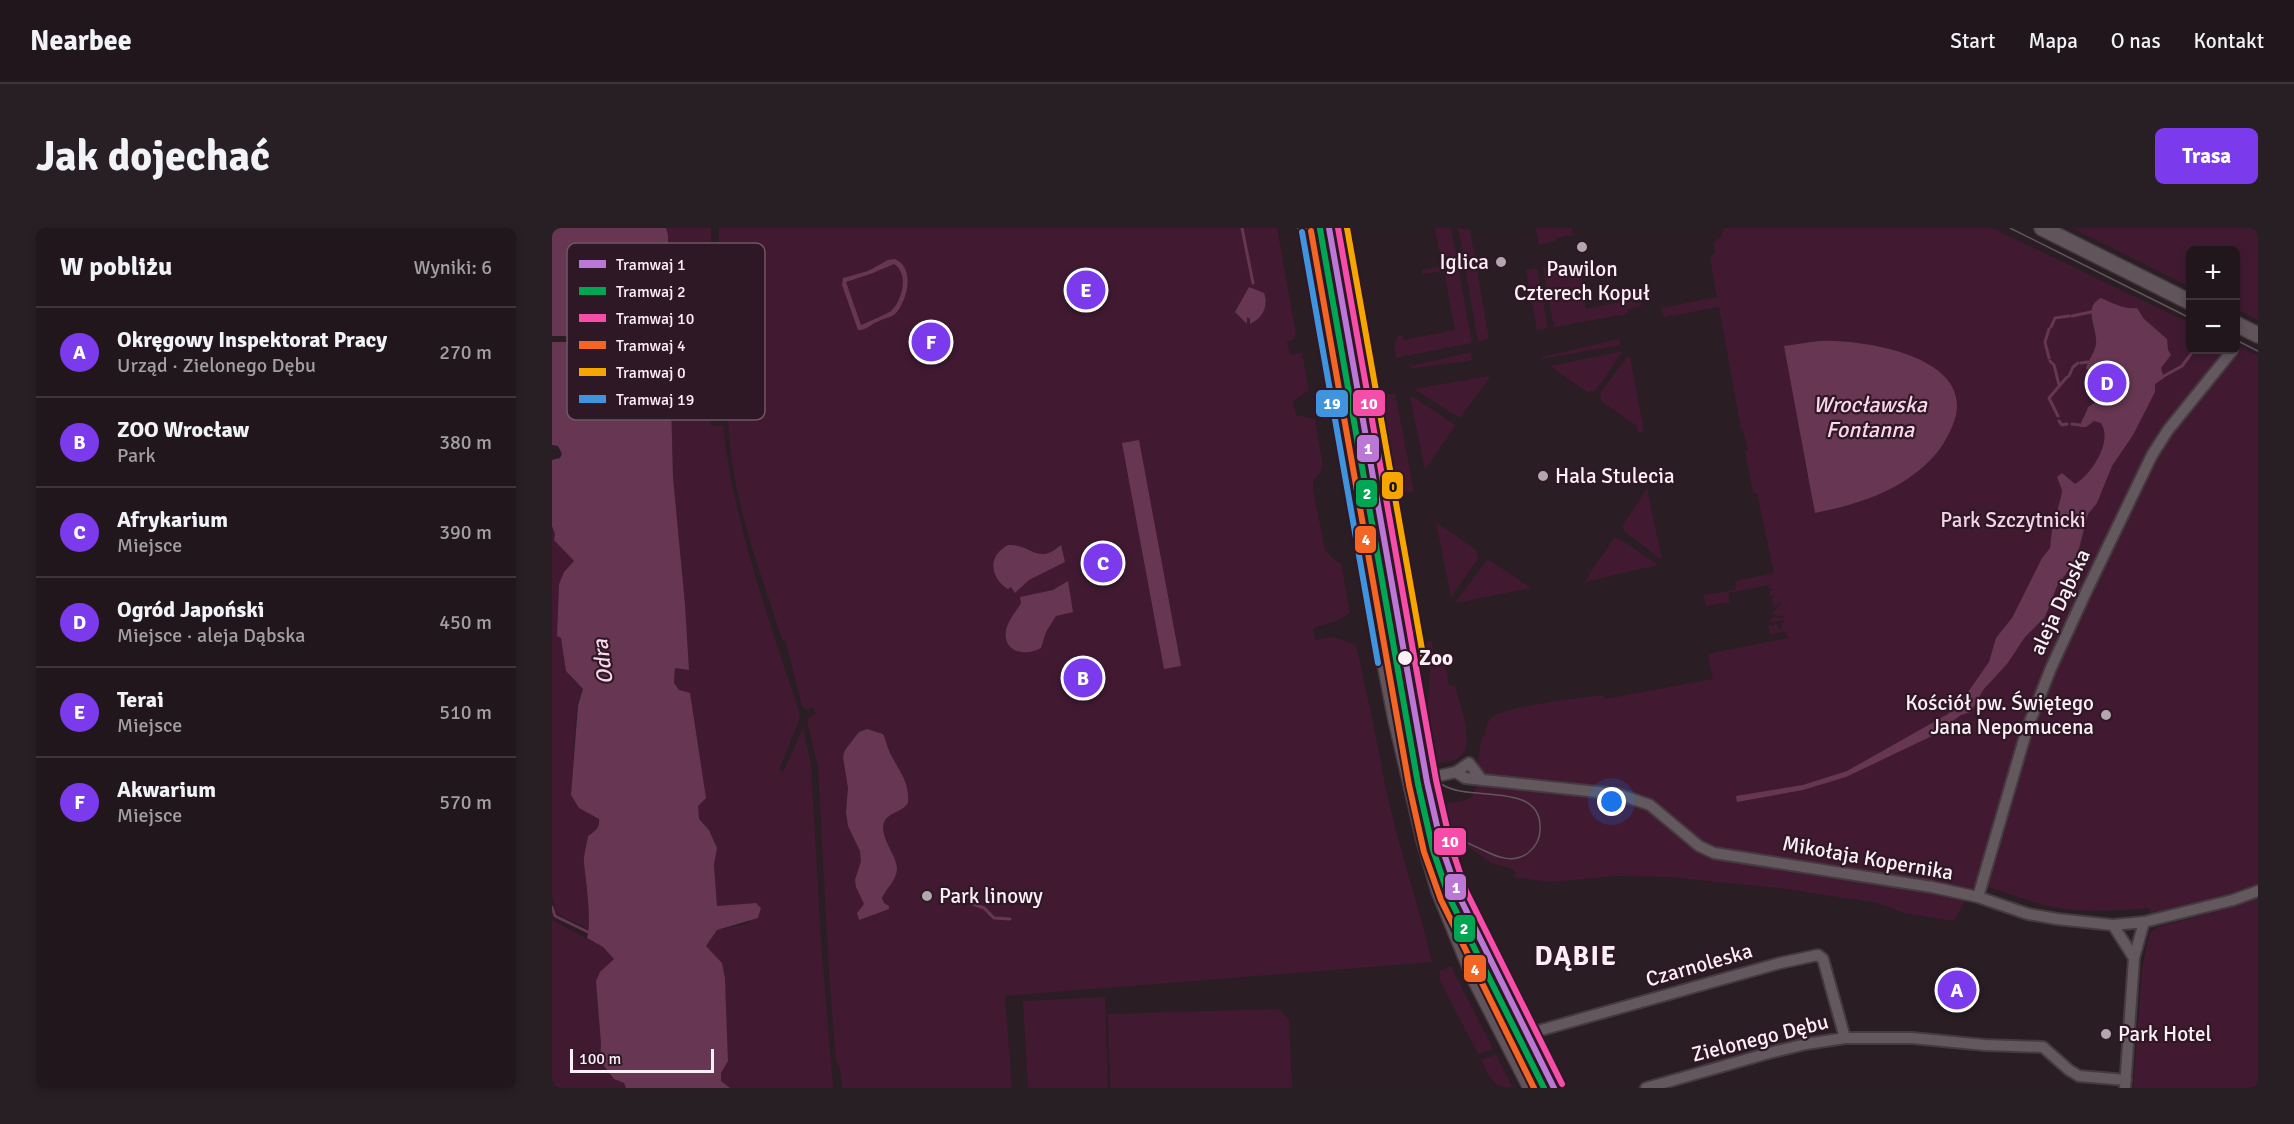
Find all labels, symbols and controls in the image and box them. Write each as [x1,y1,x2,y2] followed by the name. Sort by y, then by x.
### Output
[30,24,132,58] text: Nearbee
[1950,28,1995,54] text: Start
[2028,28,2078,54] text: Mapa
[2111,28,2161,54] text: O nas
[2194,28,2264,54] text: Kontakt
[2155,128,2258,184] button: Trasa
[36,131,270,182] text: Jak dojechać
[1575,240,1589,254] marker: Pawilon Czterech Kopuł
[567,243,765,420] legend
[2186,246,2240,354] map controls
[2186,246,2240,300] button: +
[1439,249,1489,275] place label: Iglica
[60,251,172,283] text: W pobliżu
[413,255,492,280] text: Wyniki: 6
[616,255,686,275] text: Tramwaj 1
[1494,255,1508,269] marker: Iglica
[1514,256,1650,306] place label: Pawilon Czterech Kopuł
[1066,268,1106,312] pin: E
[616,282,686,302] text: Tramwaj 2
[2186,300,2240,354] button: −
[616,309,694,329] text: Tramwaj 10
[912,320,950,364] pin: F
[117,326,387,353] text: Okręgowy Inspektorat Pracy
[616,336,686,356] text: Tramwaj 4
[73,340,86,365] text: A
[439,340,492,365] text: 270 m
[117,353,316,378] text: Urząd · Zielonego Dębu
[2088,360,2126,406] pin: D
[616,363,686,383] text: Tramwaj 0
[1315,389,1349,418] line badge: 19
[1352,389,1386,417] line badge: 10
[616,390,694,410] text: Tramwaj 19
[1813,391,1928,443] water label: Wrocławska Fontanna
[1323,394,1341,414] text: 19
[1360,394,1378,414] text: 10
[117,416,249,443] text: ZOO Wrocław
[73,430,86,455] text: B
[439,430,492,455] text: 380 m
[1356,434,1380,463] line badge: 1
[1364,439,1373,459] text: 1
[117,443,155,468] text: Park
[1555,463,1675,489] place label: Hala Stulecia
[1536,469,1550,483] marker: Hala Stulecia
[1381,471,1404,500] line badge: 0
[1389,477,1398,497] text: 0
[1355,479,1378,508] line badge: 2
[1363,484,1371,504] text: 2
[117,506,228,533] text: Afrykarium
[1940,507,2086,533] park label: Park Szczytnicki
[73,520,86,545] text: C
[439,520,492,545] text: 390 m
[1354,525,1377,554] line badge: 4
[1362,530,1371,550] text: 4
[117,533,182,558] text: Miejsce
[1084,540,1122,586] pin: C
[2024,545,2096,659] street label: aleja Dąbska
[117,596,264,623] text: Ogród Japoński
[73,610,86,635] text: D
[439,610,492,635] text: 450 m
[117,623,306,648] text: Miejsce · aleja Dąbska
[586,637,619,686] water label: Odra
[1419,645,1453,671] place label: Zoo
[1396,649,1414,667] marker: Zoo
[1064,656,1102,700] pin: B
[117,686,164,713] text: Terai
[1905,690,2094,740] place label: Kościół pw. Świętego Jana Nepomucena
[74,700,85,725] text: E
[439,700,492,725] text: 510 m
[2099,708,2113,722] marker: Kościół pw. Świętego Jana Nepomucena
[117,713,182,738] text: Miejsce
[117,776,216,803] text: Akwarium
[1597,787,1626,816] your location
[74,790,85,815] text: F
[439,790,492,815] text: 570 m
[117,803,182,828] text: Miejsce
[1433,827,1467,856] line badge: 10
[1780,830,1956,886] street label: Mikołaja Kopernika
[1441,832,1459,852] text: 10
[1444,873,1467,901] line badge: 1
[1452,878,1461,898] text: 1
[939,883,1043,909] place label: Park linowy
[920,889,934,903] marker: Park linowy
[1453,914,1476,943] line badge: 2
[1460,919,1468,939] text: 2
[1643,937,1755,993] street label: Czarnoleska
[1534,940,1618,973] district label: DĄBIE
[1463,954,1487,983] line badge: 4
[1471,960,1480,980] text: 4
[1938,968,1976,1012] pin: A
[1689,1008,1831,1068] street label: Zielonego Dębu
[2118,1021,2212,1047] place label: Park Hotel
[2099,1027,2113,1041] marker: Park Hotel
[570,1046,714,1074] scale bar
[579,1049,621,1069] text: 100 m

